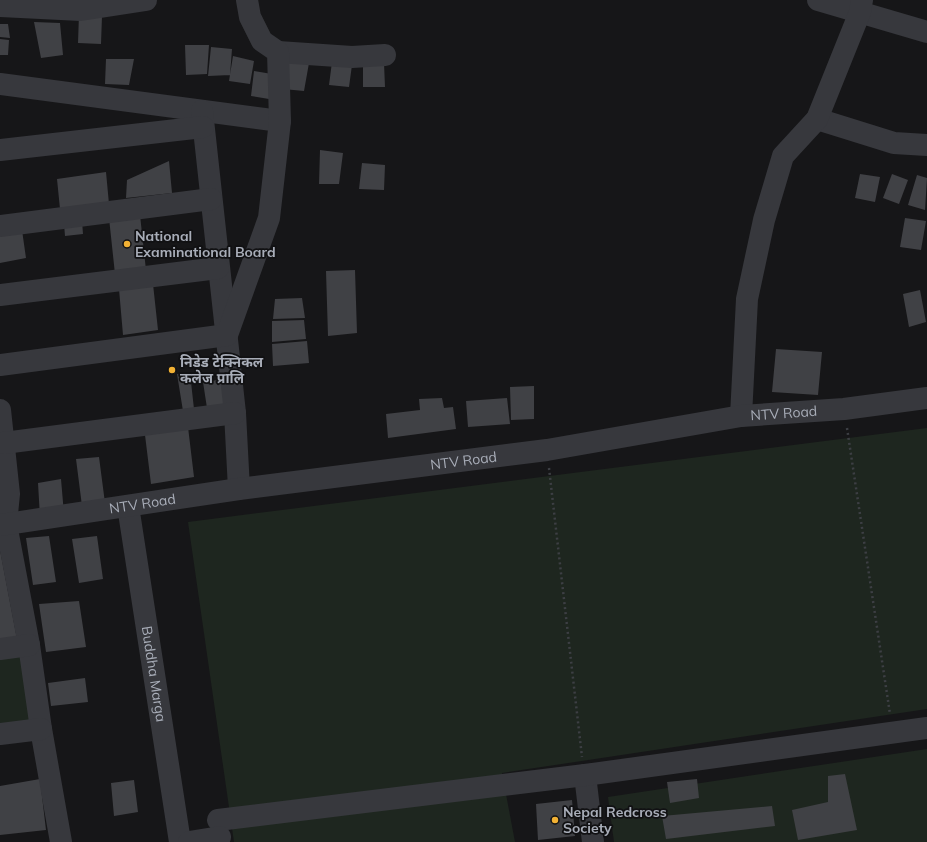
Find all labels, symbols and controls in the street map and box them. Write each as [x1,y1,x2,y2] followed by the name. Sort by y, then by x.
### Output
[135,227,276,261] place label: National Examinational Board
[122,239,132,249] marker: National Examinational Board
[180,353,264,387] place label: निडेड टेक्निकल कलेज प्रालि
[167,365,177,375] marker: निडेड टेक्निकल कलेज प्रालि
[750,402,818,424] street label: NTV Road
[429,447,498,474] street label: NTV Road
[108,490,177,517] street label: NTV Road
[138,625,170,723] street label: Buddha Marga
[563,803,667,837] place label: Nepal Redcross Society
[550,815,560,825] marker: Nepal Redcross Society

